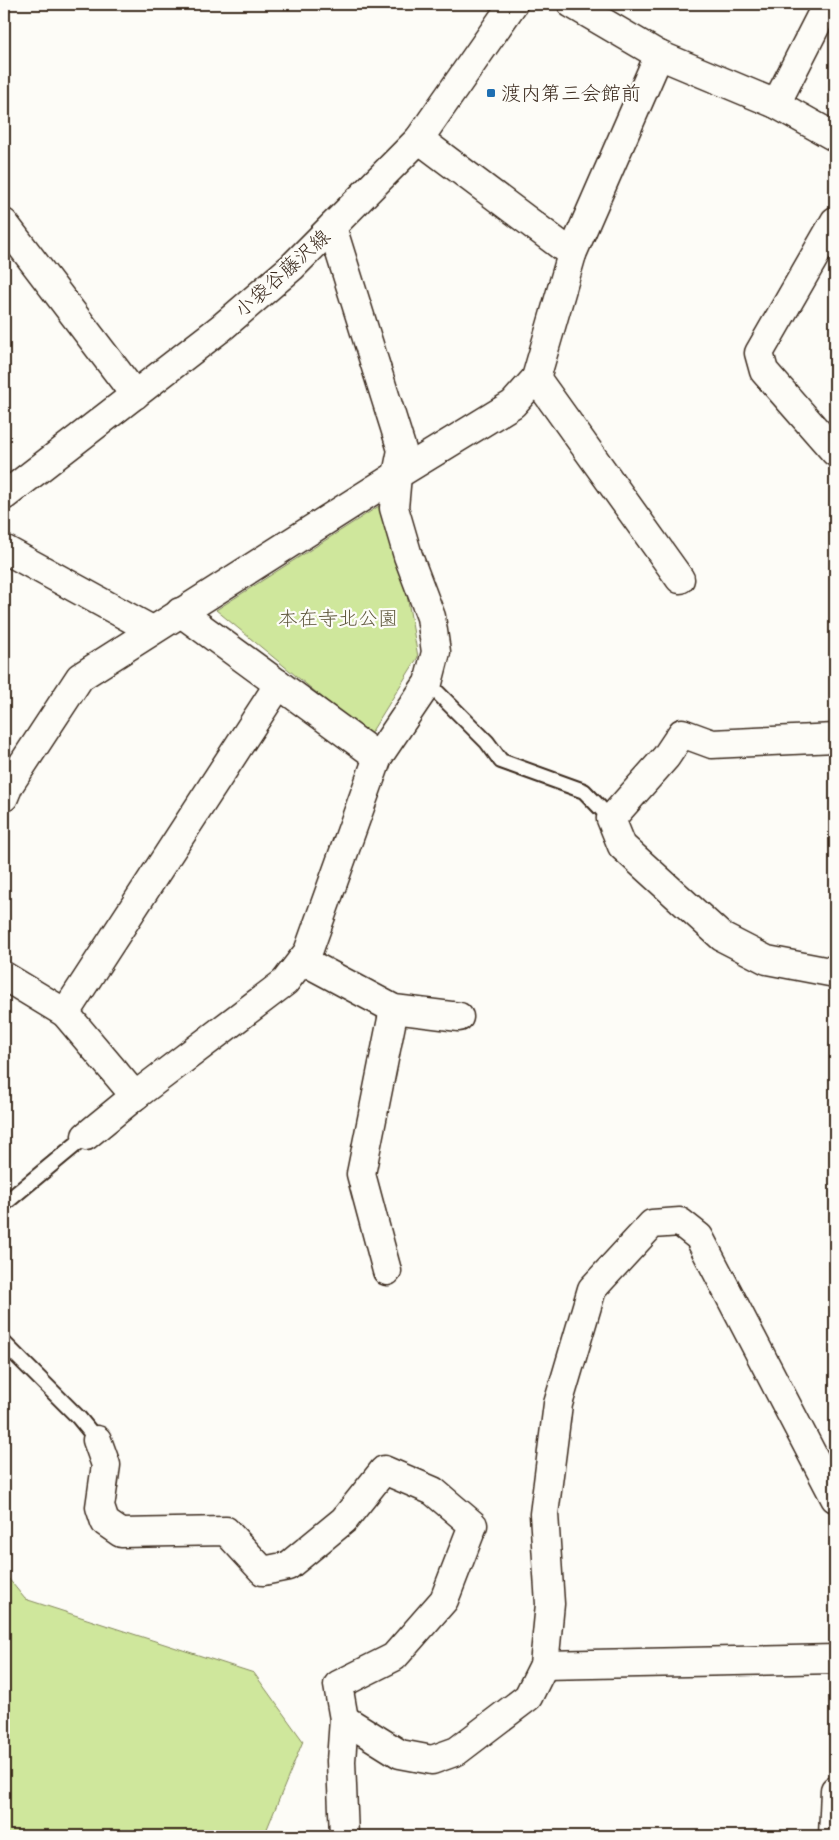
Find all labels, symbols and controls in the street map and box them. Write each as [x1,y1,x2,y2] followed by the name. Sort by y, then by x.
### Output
[501,81,641,108] place label: 渡内第三会館前
[485,87,497,99] marker: 渡内第三会館前
[229,224,337,324] street label: 小袋谷藤沢線
[278,606,398,633] park label: 本在寺北公園

